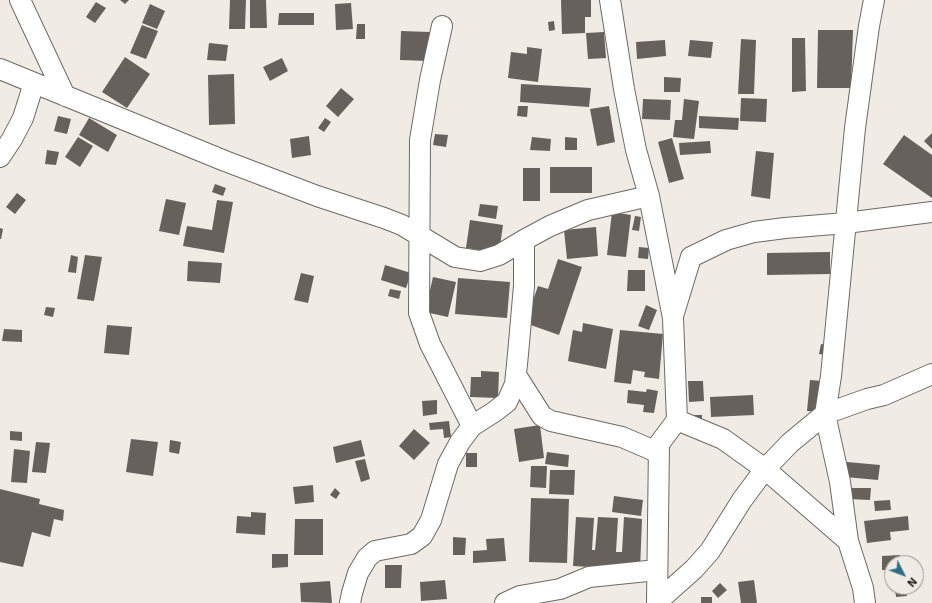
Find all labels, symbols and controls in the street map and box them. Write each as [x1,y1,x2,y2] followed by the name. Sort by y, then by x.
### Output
[884,555,924,595] north arrow
[905,575,920,590] text: N

